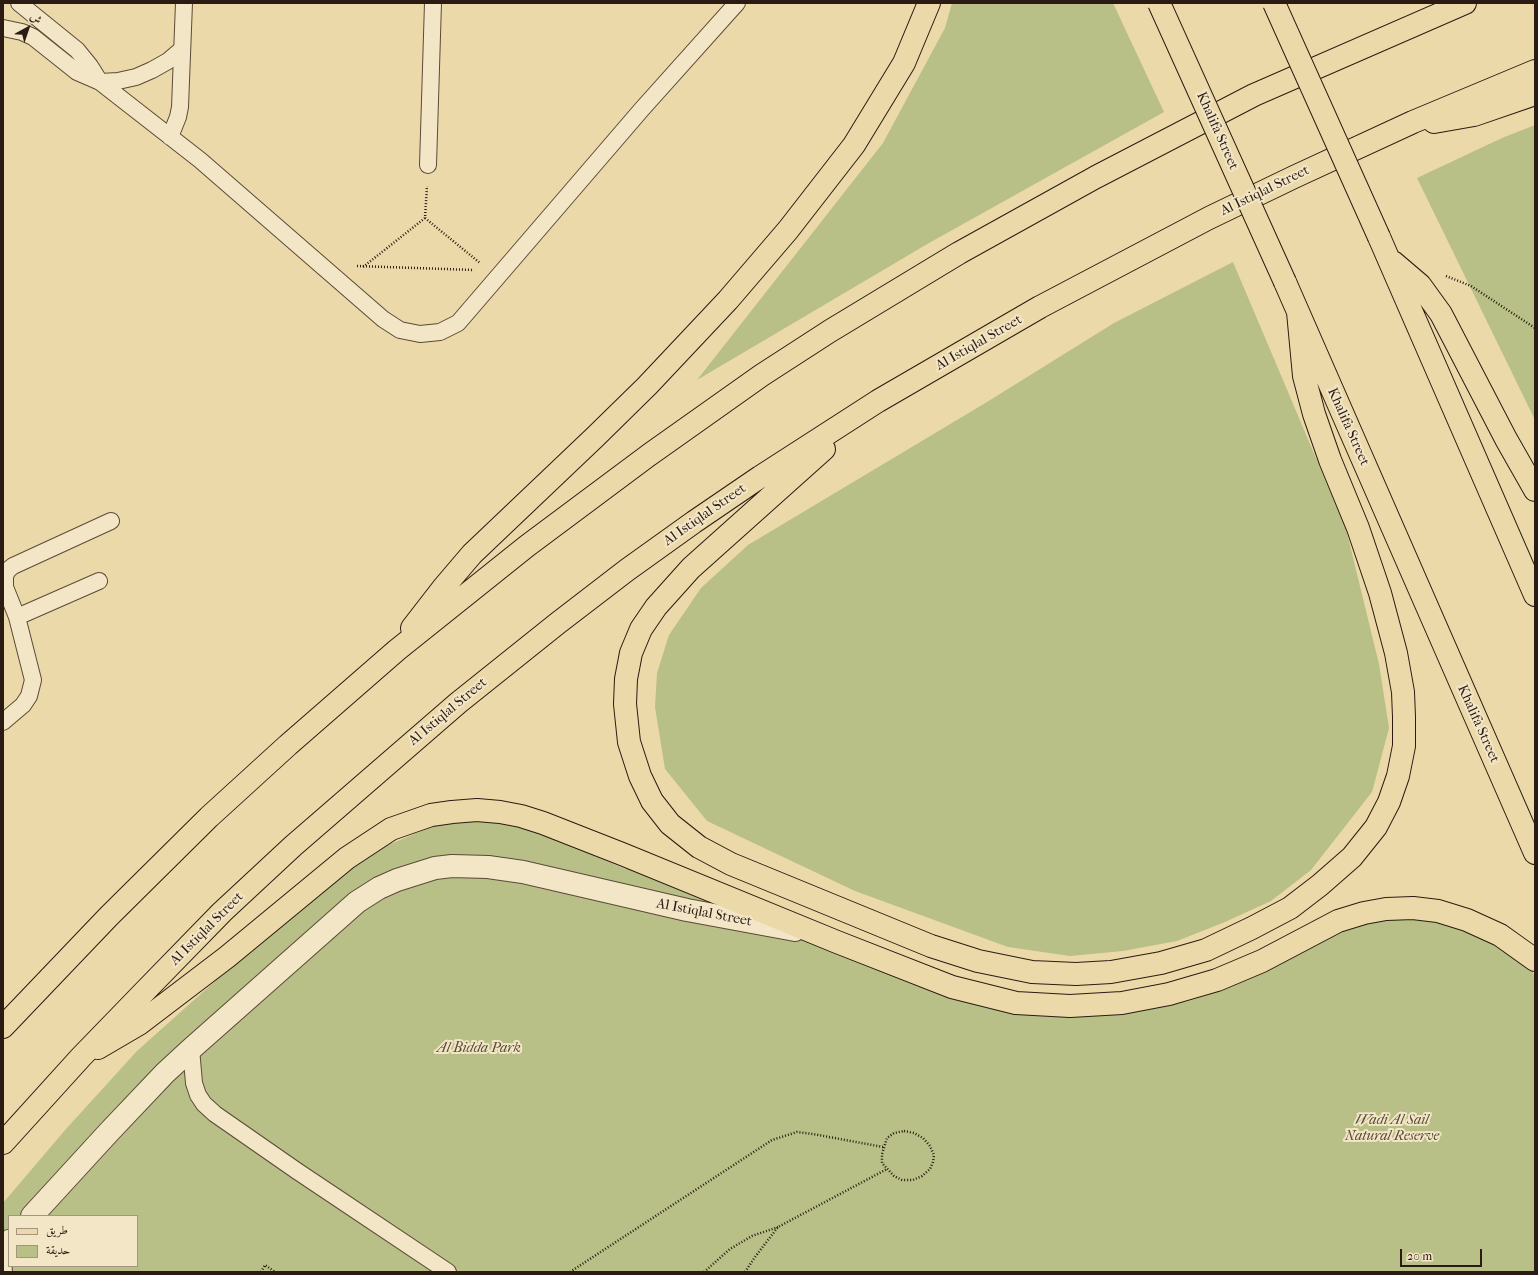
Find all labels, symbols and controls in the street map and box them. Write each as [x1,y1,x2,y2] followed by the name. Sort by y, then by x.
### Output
[8,8,48,48] north arrow
[28,10,44,27] text: ش
[1192,89,1242,173] street label: Khalifa Street
[1218,162,1312,220] street label: Al Istiqlal Street
[933,311,1025,375] street label: Al Istiqlal Street
[1323,385,1373,469] street label: Khalifa Street
[660,480,750,550] street label: Al Istiqlal Street
[405,674,491,750] street label: Al Istiqlal Street
[1453,682,1503,766] street label: Khalifa Street
[167,889,247,969] street label: Al Istiqlal Street
[655,896,753,930] street label: Al Istiqlal Street
[437,1041,521,1057] park label: Al Bidda Park
[1345,1113,1439,1146] park label: Wadi Al Sail Natural Reserve
[8,1215,138,1267] legend
[46,1223,68,1237] text: طريق
[1402,1241,1484,1267] scale bar
[46,1243,70,1257] text: حديقة
[1407,1249,1432,1263] text: 20 m

